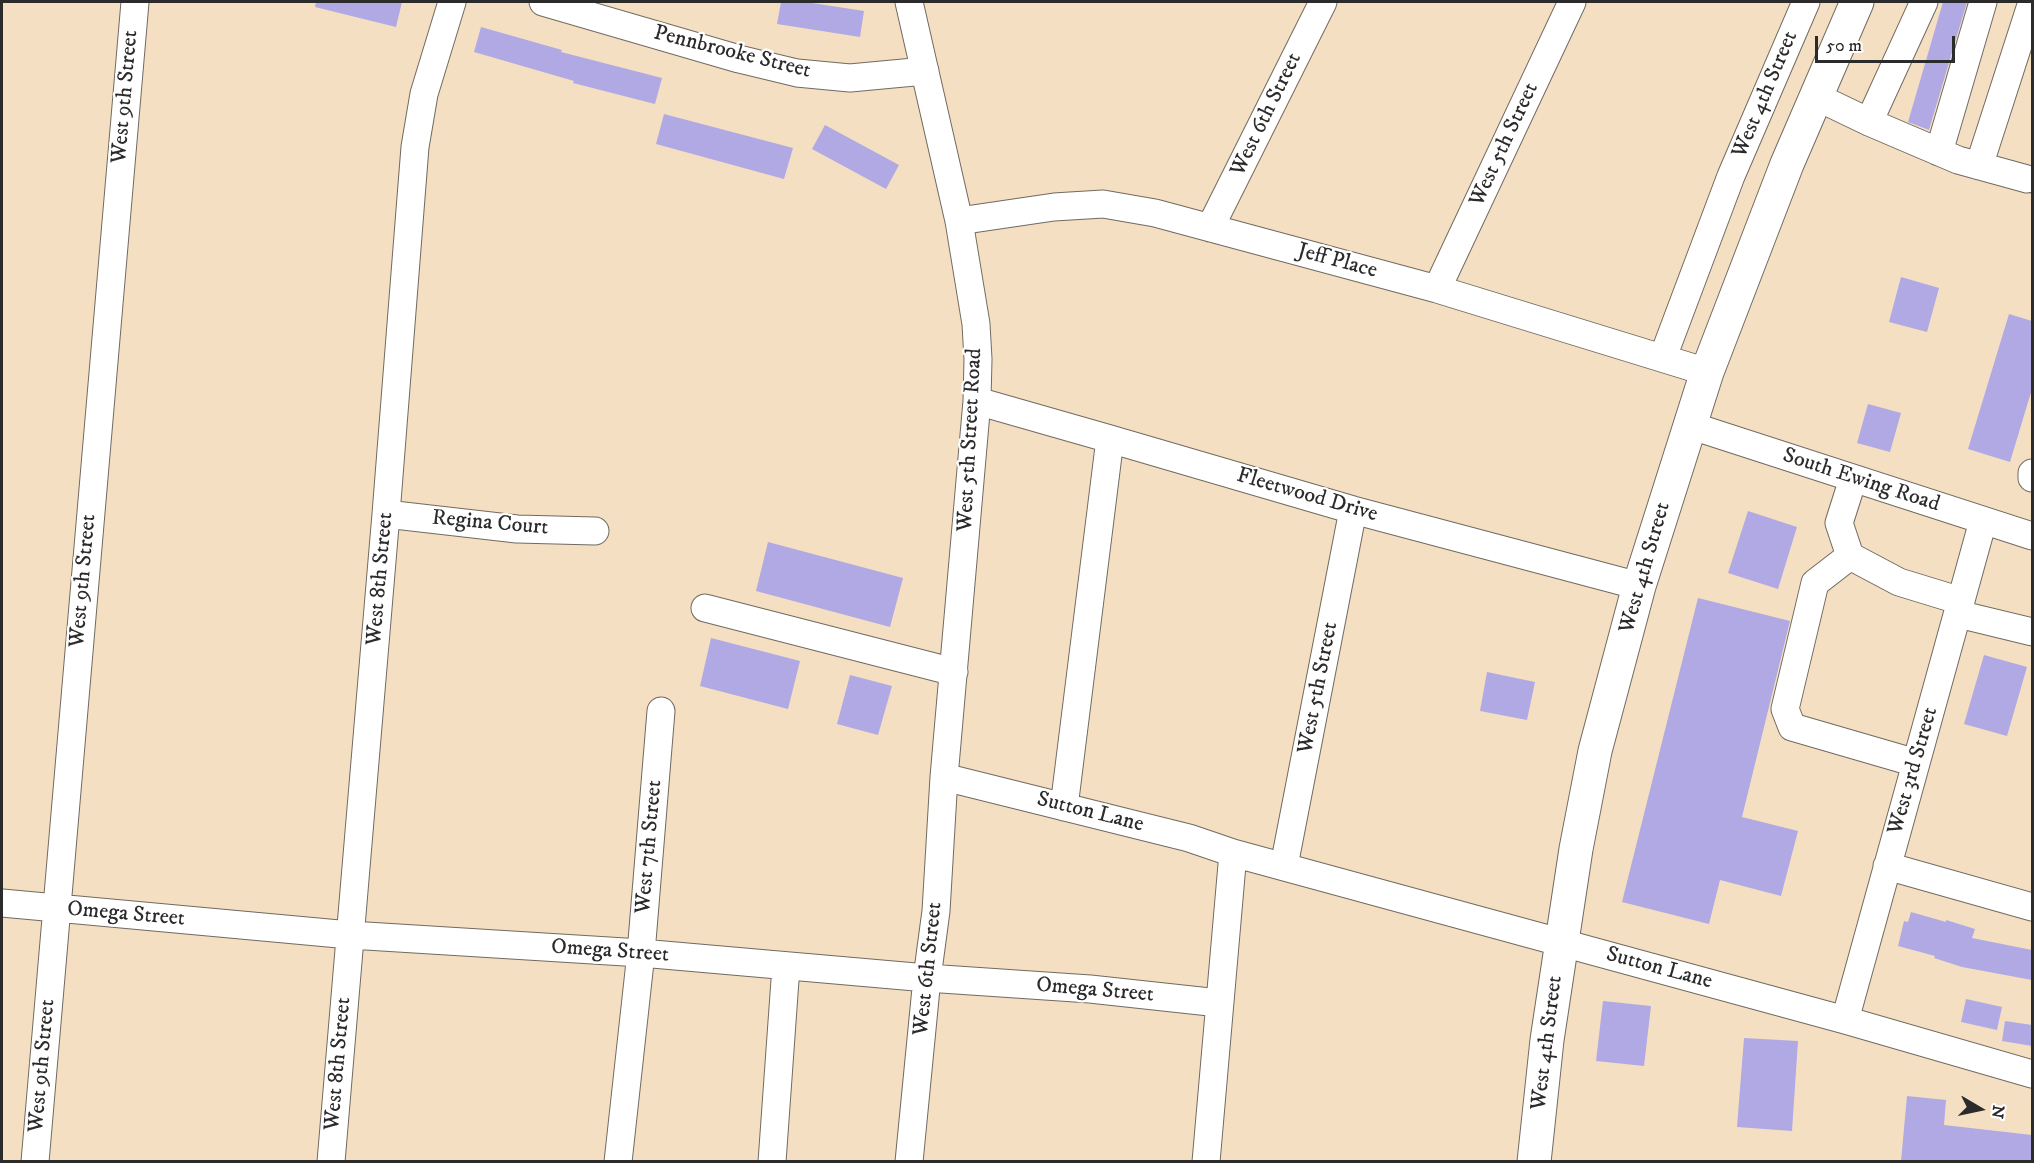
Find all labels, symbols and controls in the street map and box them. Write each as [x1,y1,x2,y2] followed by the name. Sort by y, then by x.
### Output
[651,21,813,85] street label: Pennbrooke Street
[1818,24,1958,62] scale bar
[1727,28,1805,162] street label: West 4th Street
[107,29,145,165] street label: West 9th Street
[1826,35,1862,57] text: 50 m
[1226,49,1308,181] street label: West 6th Street
[1465,79,1545,211] street label: West 5th Street
[1294,239,1380,285] street label: Jeff Place
[953,348,989,532] street label: West 5th Street Road
[1779,443,1943,519] street label: South Ewing Road
[1233,463,1381,529] street label: Fleetwood Drive
[1615,499,1677,637] street label: West 4th Street
[431,506,549,542] street label: Regina Court
[362,511,400,647] street label: West 8th Street
[65,513,103,649] street label: West 9th Street
[1293,620,1345,756] street label: West 5th Street
[1883,704,1945,838] street label: West 3rd Street
[631,779,669,915] street label: West 7th Street
[1034,787,1146,839] street label: Sutton Lane
[66,897,186,933] street label: Omega Street
[909,901,949,1037] street label: West 6th Street
[550,935,670,969] street label: Omega Street
[1603,942,1715,996] street label: Sutton Lane
[1035,973,1155,1009] street label: Omega Street
[1527,974,1569,1112] street label: West 4th Street
[320,996,358,1132] street label: West 8th Street
[24,998,62,1134] street label: West 9th Street
[1950,1079,2010,1139] north arrow
[1987,1104,2009,1120] text: N

